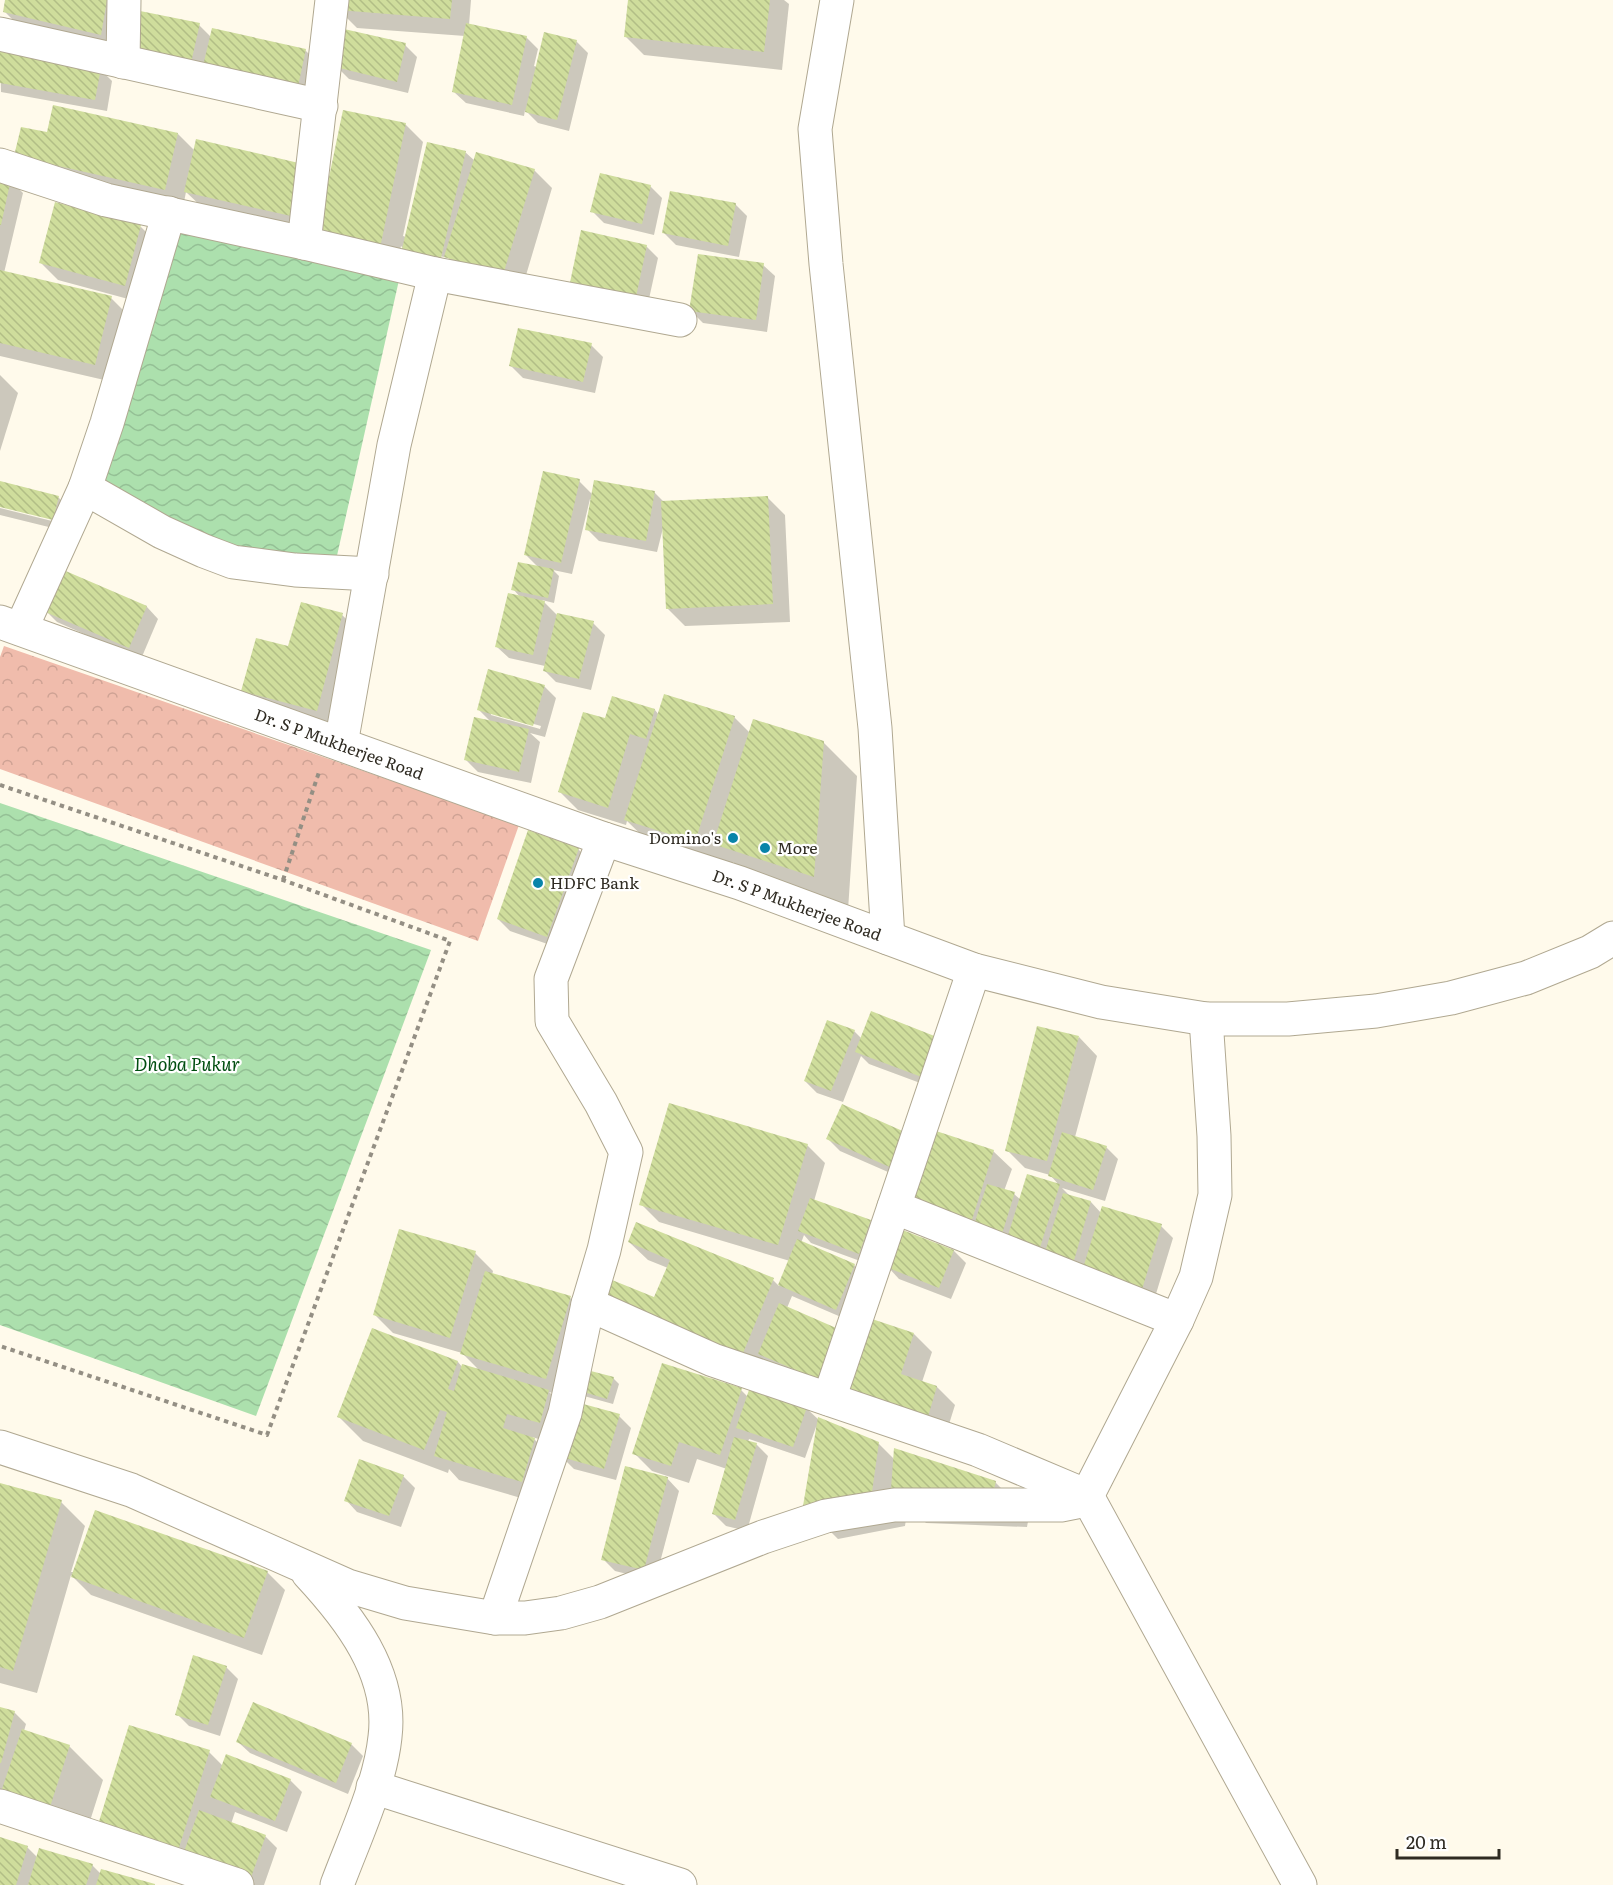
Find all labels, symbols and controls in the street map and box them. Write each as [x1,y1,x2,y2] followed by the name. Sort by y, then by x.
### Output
[252,701,427,785] street label: Dr. S P Mukherjee Road
[649,825,721,849] place label: Domino's
[726,831,740,845] marker: Domino's
[777,835,818,859] place label: More
[758,841,772,855] marker: More
[710,862,885,946] street label: Dr. S P Mukherjee Road
[550,870,639,894] place label: HDFC Bank
[531,876,545,890] marker: HDFC Bank
[134,1050,240,1077] water label: Dhoba Pukur
[1397,1822,1499,1860] scale bar
[1406,1828,1447,1855] text: 20 m

